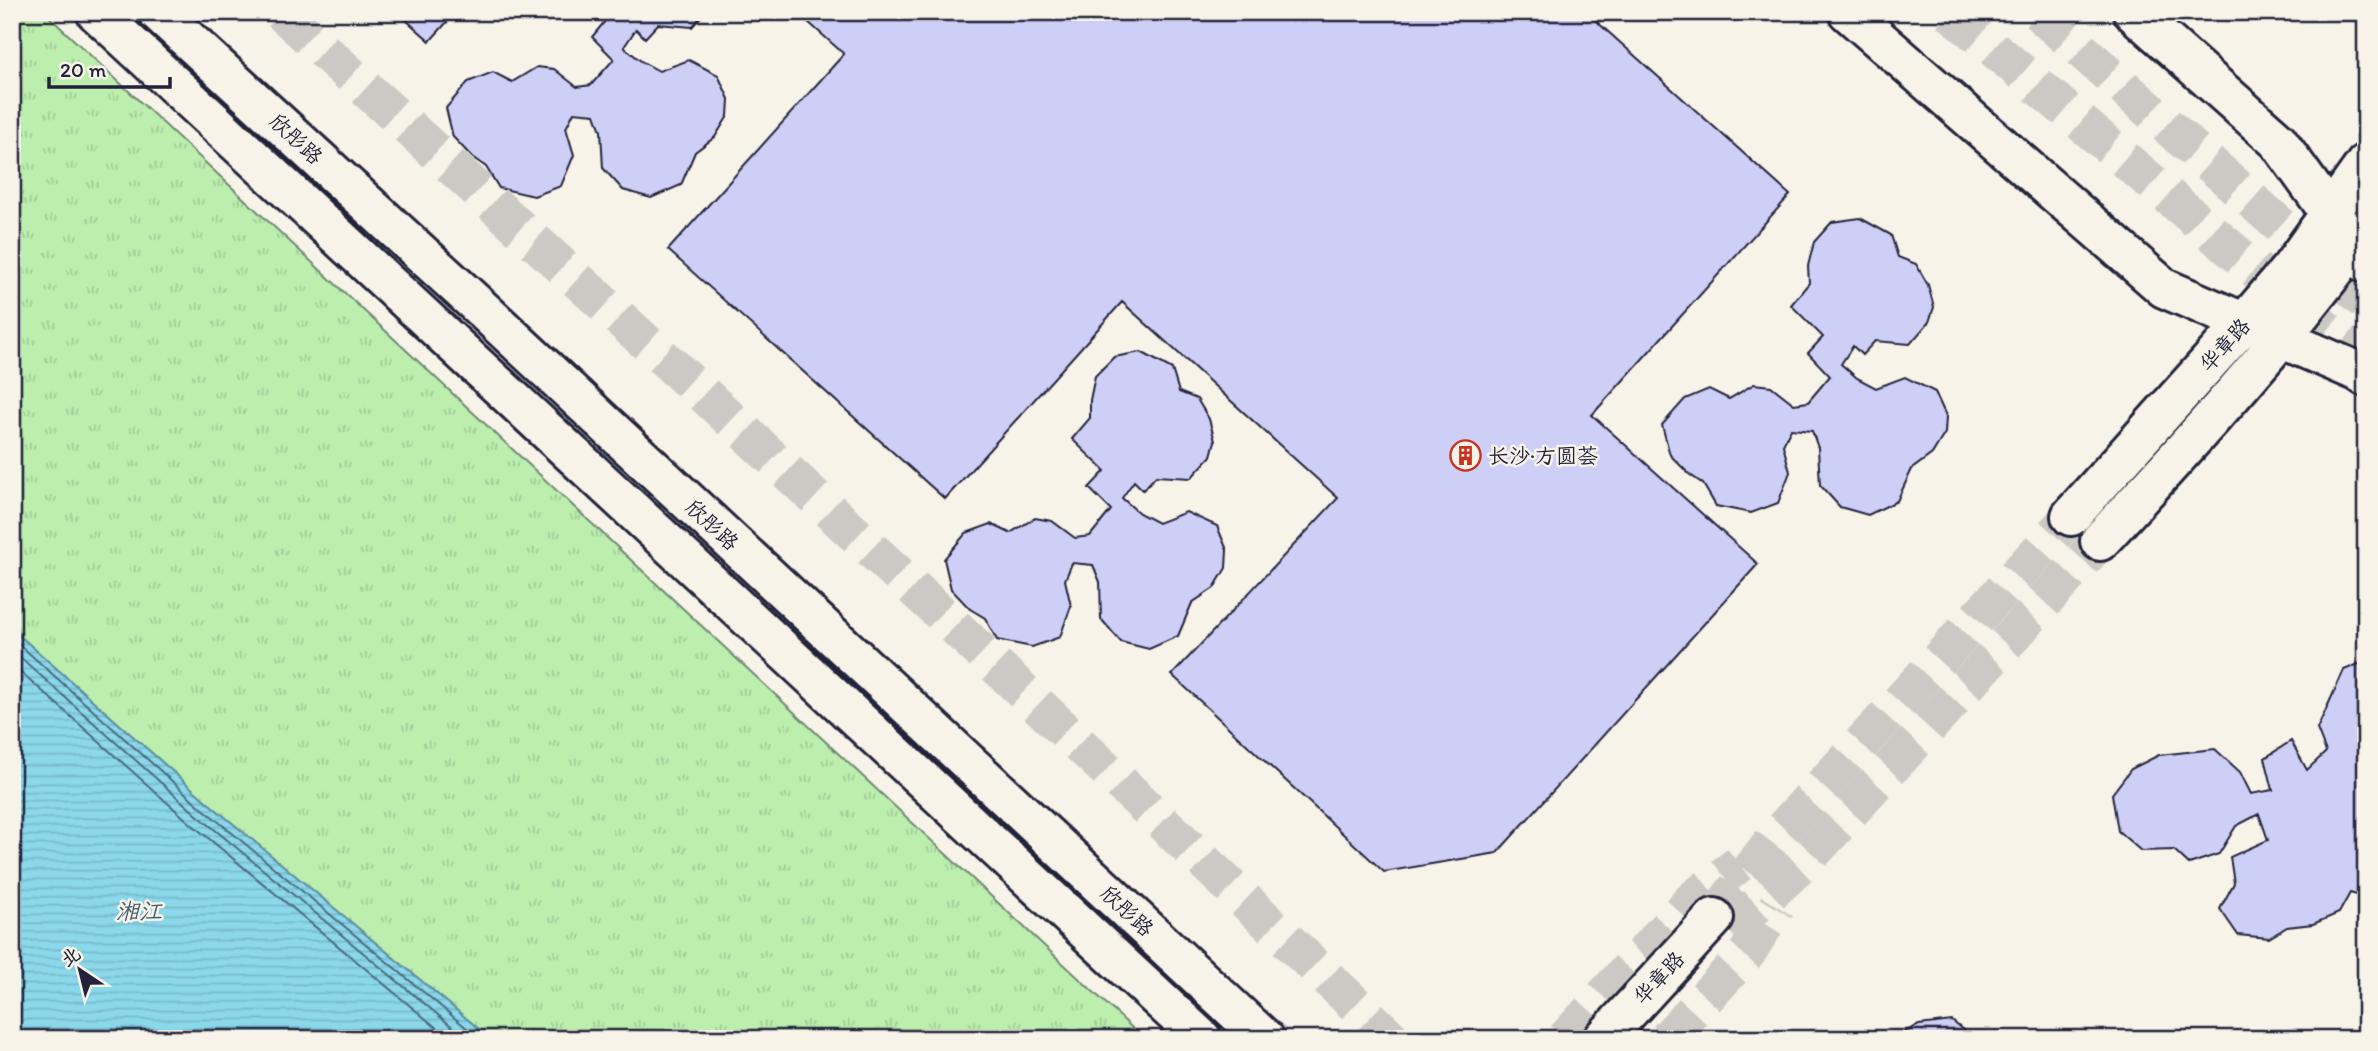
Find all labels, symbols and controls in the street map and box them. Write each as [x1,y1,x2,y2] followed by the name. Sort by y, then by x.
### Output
[49,46,170,90] scale bar
[60,57,107,82] text: 20 m
[265,108,328,169] street label: 欣彤路
[2194,313,2255,376] street label: 华章路
[1448,439,1482,473] building icon: 长沙·方圆荟
[1488,443,1598,468] place label: 长沙·方圆荟
[681,494,744,555] street label: 欣彤路
[1096,880,1159,941] street label: 欣彤路
[116,897,163,925] water label: 湘江
[46,936,116,1006] north arrow
[56,942,85,971] text: 北
[1628,946,1689,1009] street label: 华章路

